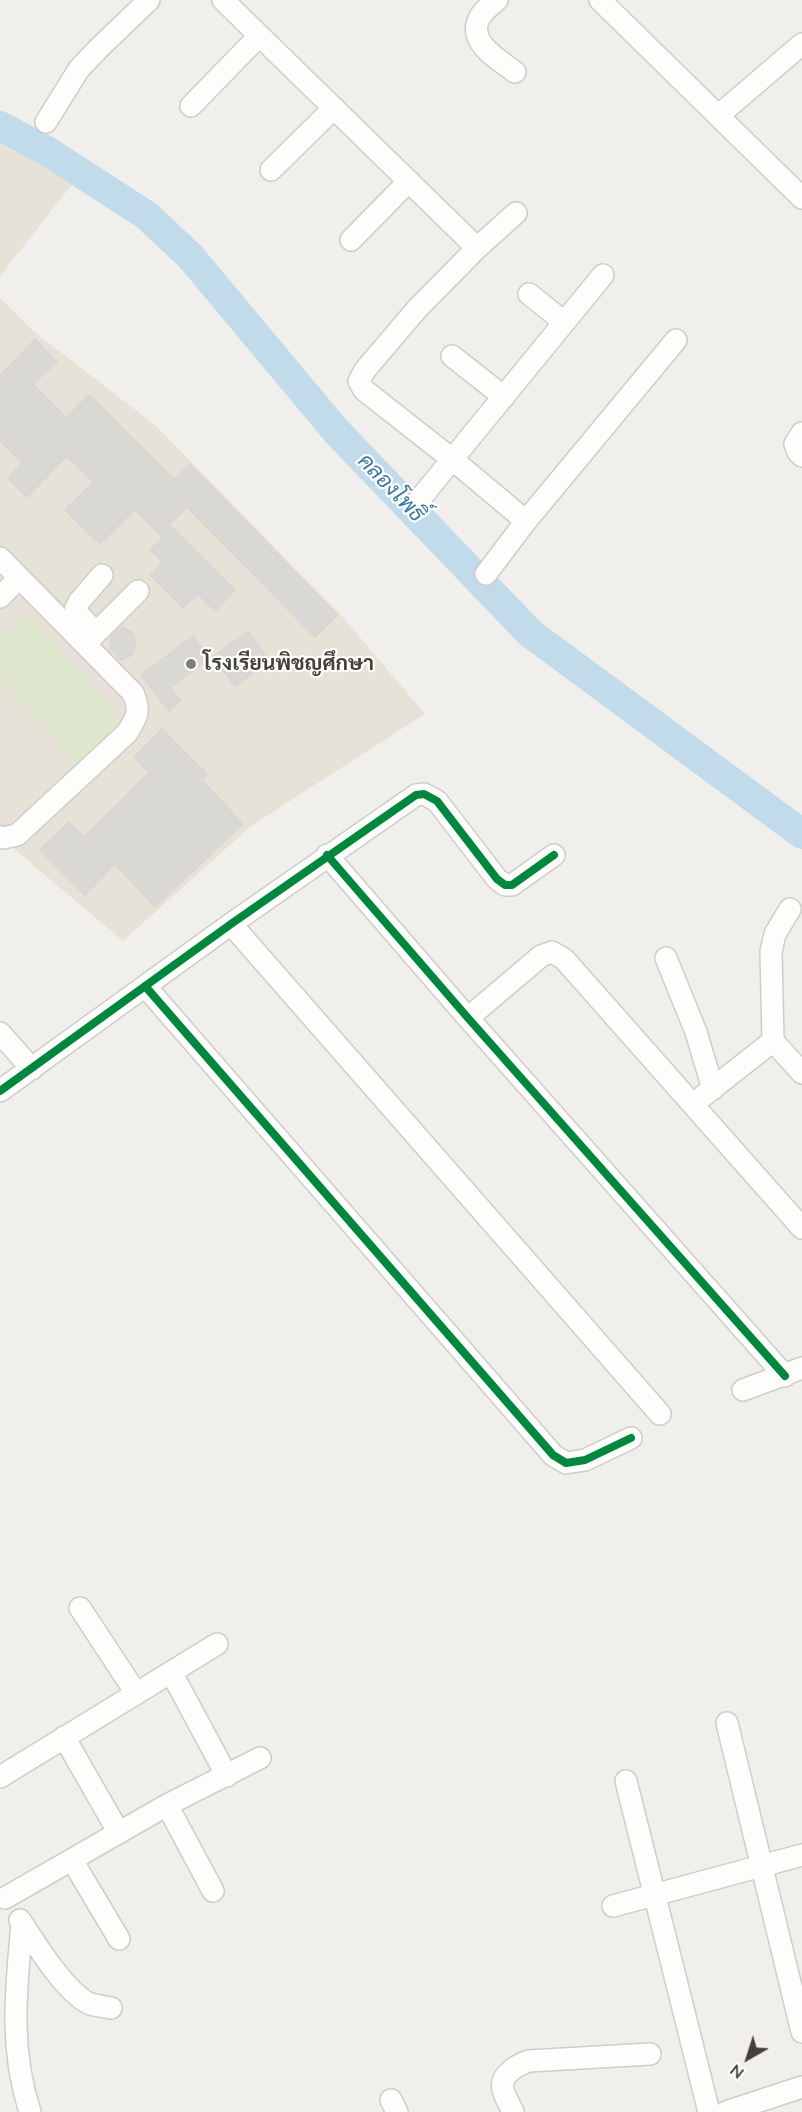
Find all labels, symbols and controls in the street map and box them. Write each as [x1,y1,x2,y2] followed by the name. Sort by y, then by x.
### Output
[352,448,430,528] water label: คลองโพธิ์
[203,651,374,677] place label: โรงเรียนพิชญศึกษา
[184,657,198,671] marker: โรงเรียนพิชญศึกษา
[718,2028,778,2088] north arrow
[726,2060,748,2084] text: N

